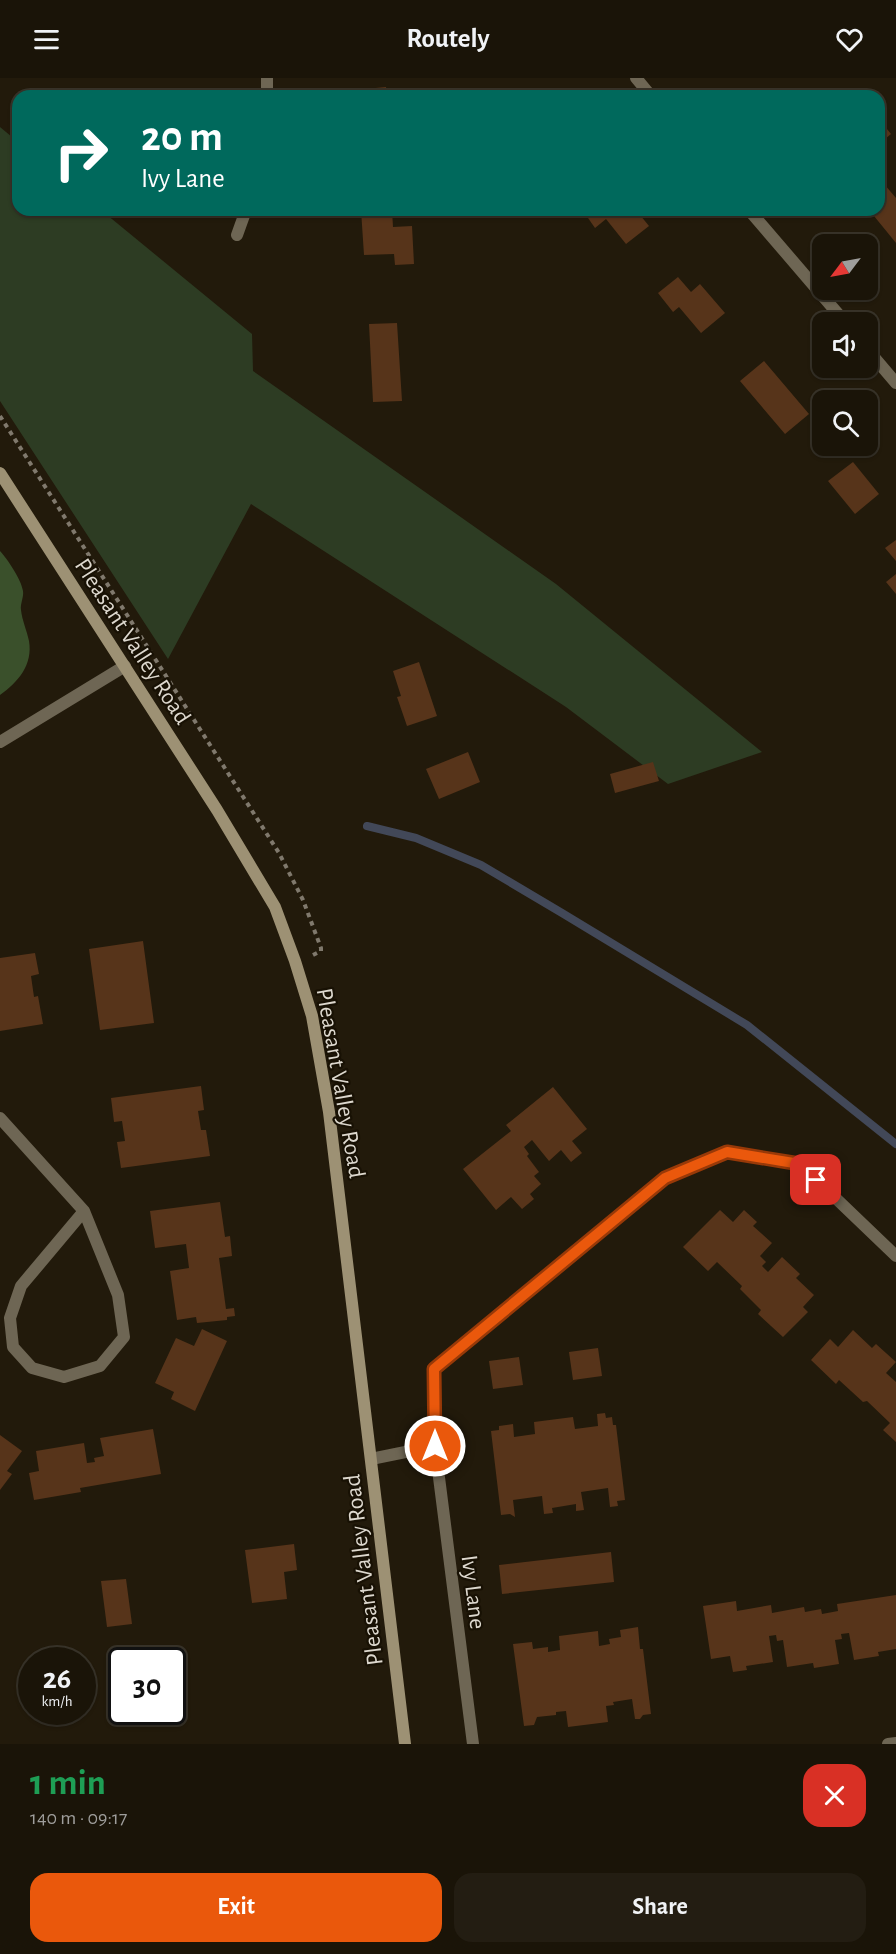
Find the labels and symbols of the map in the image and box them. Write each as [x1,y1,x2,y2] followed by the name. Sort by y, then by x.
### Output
[812,234,878,300] north arrow
[70,554,195,729] street label: Pleasant Valley Road
[311,986,369,1180] street label: Pleasant Valley Road
[790,1154,841,1205] pin
[403,1414,467,1478] position arrow
[340,1473,388,1667] street label: Pleasant Valley Road
[457,1554,489,1630] street label: Ivy Lane
[108,1647,186,1725] speed limit sign: 30

